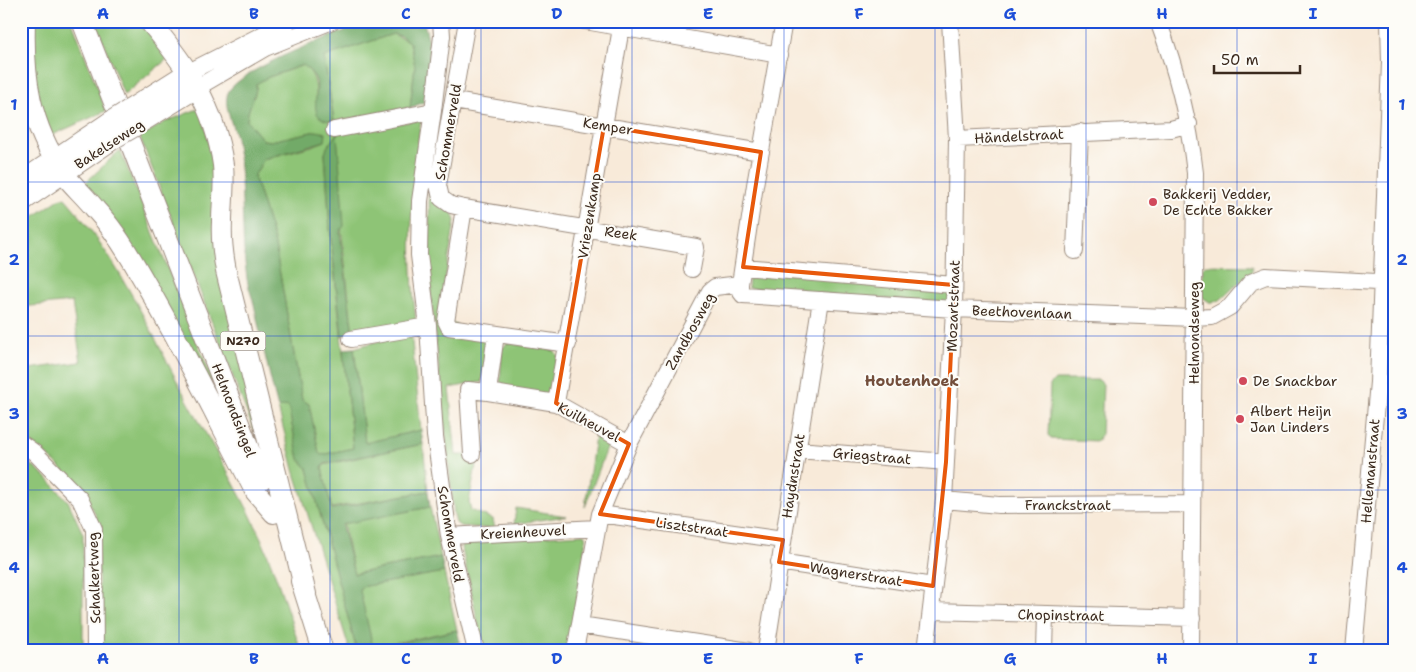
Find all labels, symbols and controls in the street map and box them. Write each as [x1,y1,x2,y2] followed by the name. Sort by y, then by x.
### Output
[97,3,109,24] text: A
[249,3,259,24] text: B
[401,3,411,24] text: C
[551,3,563,24] text: D
[703,3,713,24] text: E
[854,3,864,24] text: F
[1004,3,1017,24] text: G
[1156,3,1168,24] text: H
[1309,3,1318,24] text: I
[1214,42,1300,74] scale bar
[1221,50,1259,70] text: 50 m
[431,82,465,182] street label: Schommerveld
[10,94,18,115] text: 1
[1398,94,1406,115] text: 1
[582,113,635,139] street label: Kemper
[71,115,147,173] street label: Bakelseweg
[974,125,1064,147] street label: Händelstraat
[573,172,605,260] street label: Vriezenkamp
[1163,185,1274,219] place label: Bakkerij Vedder, De Echte Bakker
[1147,196,1159,208] marker: Bakkerij Vedder, De Echte Bakker
[603,222,639,244] street label: Reek
[8,249,20,270] text: 2
[1396,249,1408,270] text: 2
[942,260,964,352] street label: Mozartstraat
[1185,282,1203,384] street label: Helmondseweg
[661,289,719,373] street label: Zandbosweg
[972,301,1073,323] street label: Beethovenlaan
[220,332,266,351] road number: N270
[208,360,260,460] street label: Helmondsingel
[865,371,959,391] district label: Houtenhoek
[1253,372,1338,390] place label: De Snackbar
[1237,375,1249,387] marker: De Snackbar
[555,398,624,446] street label: Kuilheuvel
[1250,402,1332,436] place label: Albert Heijn Jan Linders
[8,403,20,424] text: 3
[1396,403,1408,424] text: 3
[1234,413,1246,425] marker: Albert Heijn Jan Linders
[1356,418,1384,524] street label: Hellemanstraat
[777,432,809,520] street label: Haydnstraat
[832,444,912,468] street label: Griegstraat
[434,484,468,584] street label: Schommerveld
[1025,496,1111,514] street label: Franckstraat
[654,513,730,541] street label: Lisztstraat
[480,521,567,543] street label: Kreienheuvel
[83,532,105,624] street label: Schalkertweg
[8,557,20,578] text: 4
[1396,557,1408,578] text: 4
[808,558,904,590] street label: Wagnerstraat
[1017,605,1105,625] street label: Chopinstraat
[97,648,109,669] text: A
[249,648,259,669] text: B
[401,648,411,669] text: C
[551,648,563,669] text: D
[703,648,713,669] text: E
[854,648,864,669] text: F
[1004,648,1017,669] text: G
[1156,648,1168,669] text: H
[1309,648,1318,669] text: I

